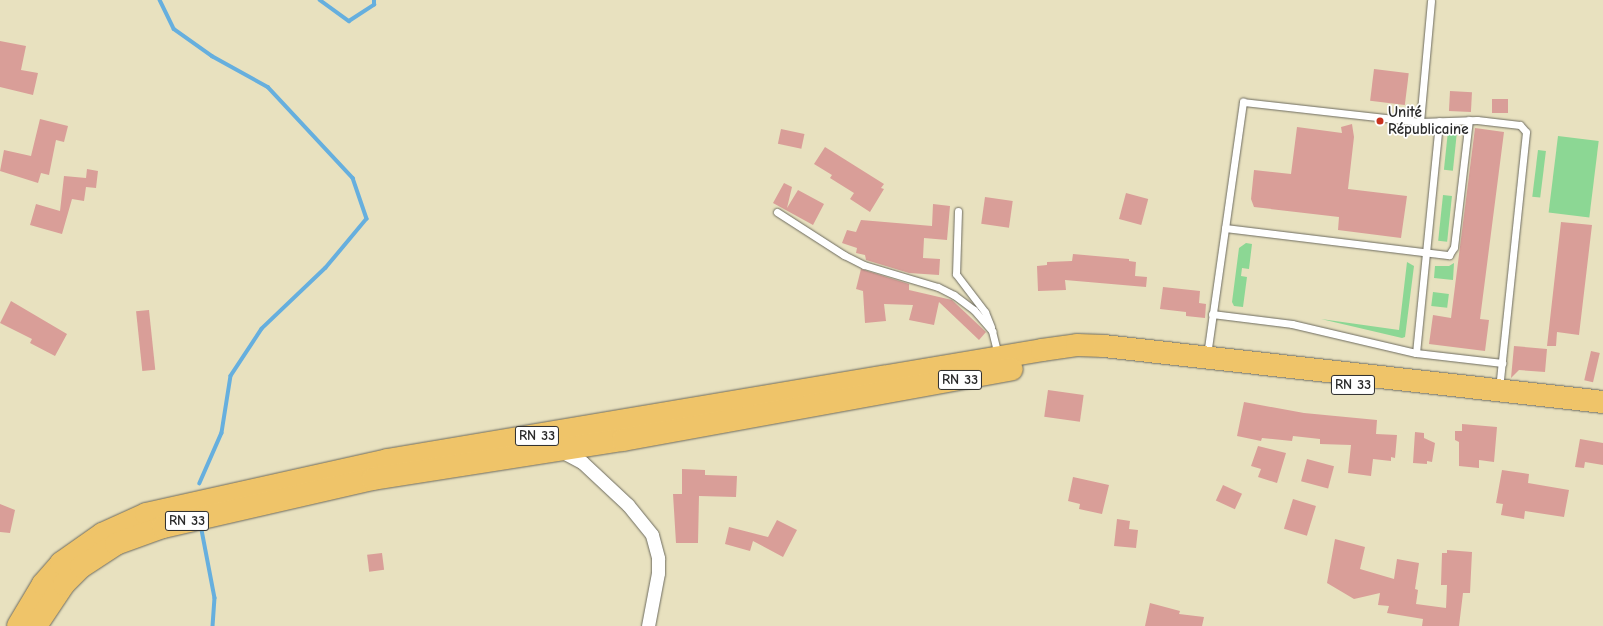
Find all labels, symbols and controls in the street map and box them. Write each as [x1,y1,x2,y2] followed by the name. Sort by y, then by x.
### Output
[1388,103,1469,138] place label: Unité Républicaine
[1375,116,1385,126] marker: Unité Républicaine
[937,368,983,392] road number: RN 33
[1330,373,1376,397] road number: RN 33
[514,424,560,448] road number: RN 33
[164,509,210,533] road number: RN 33

